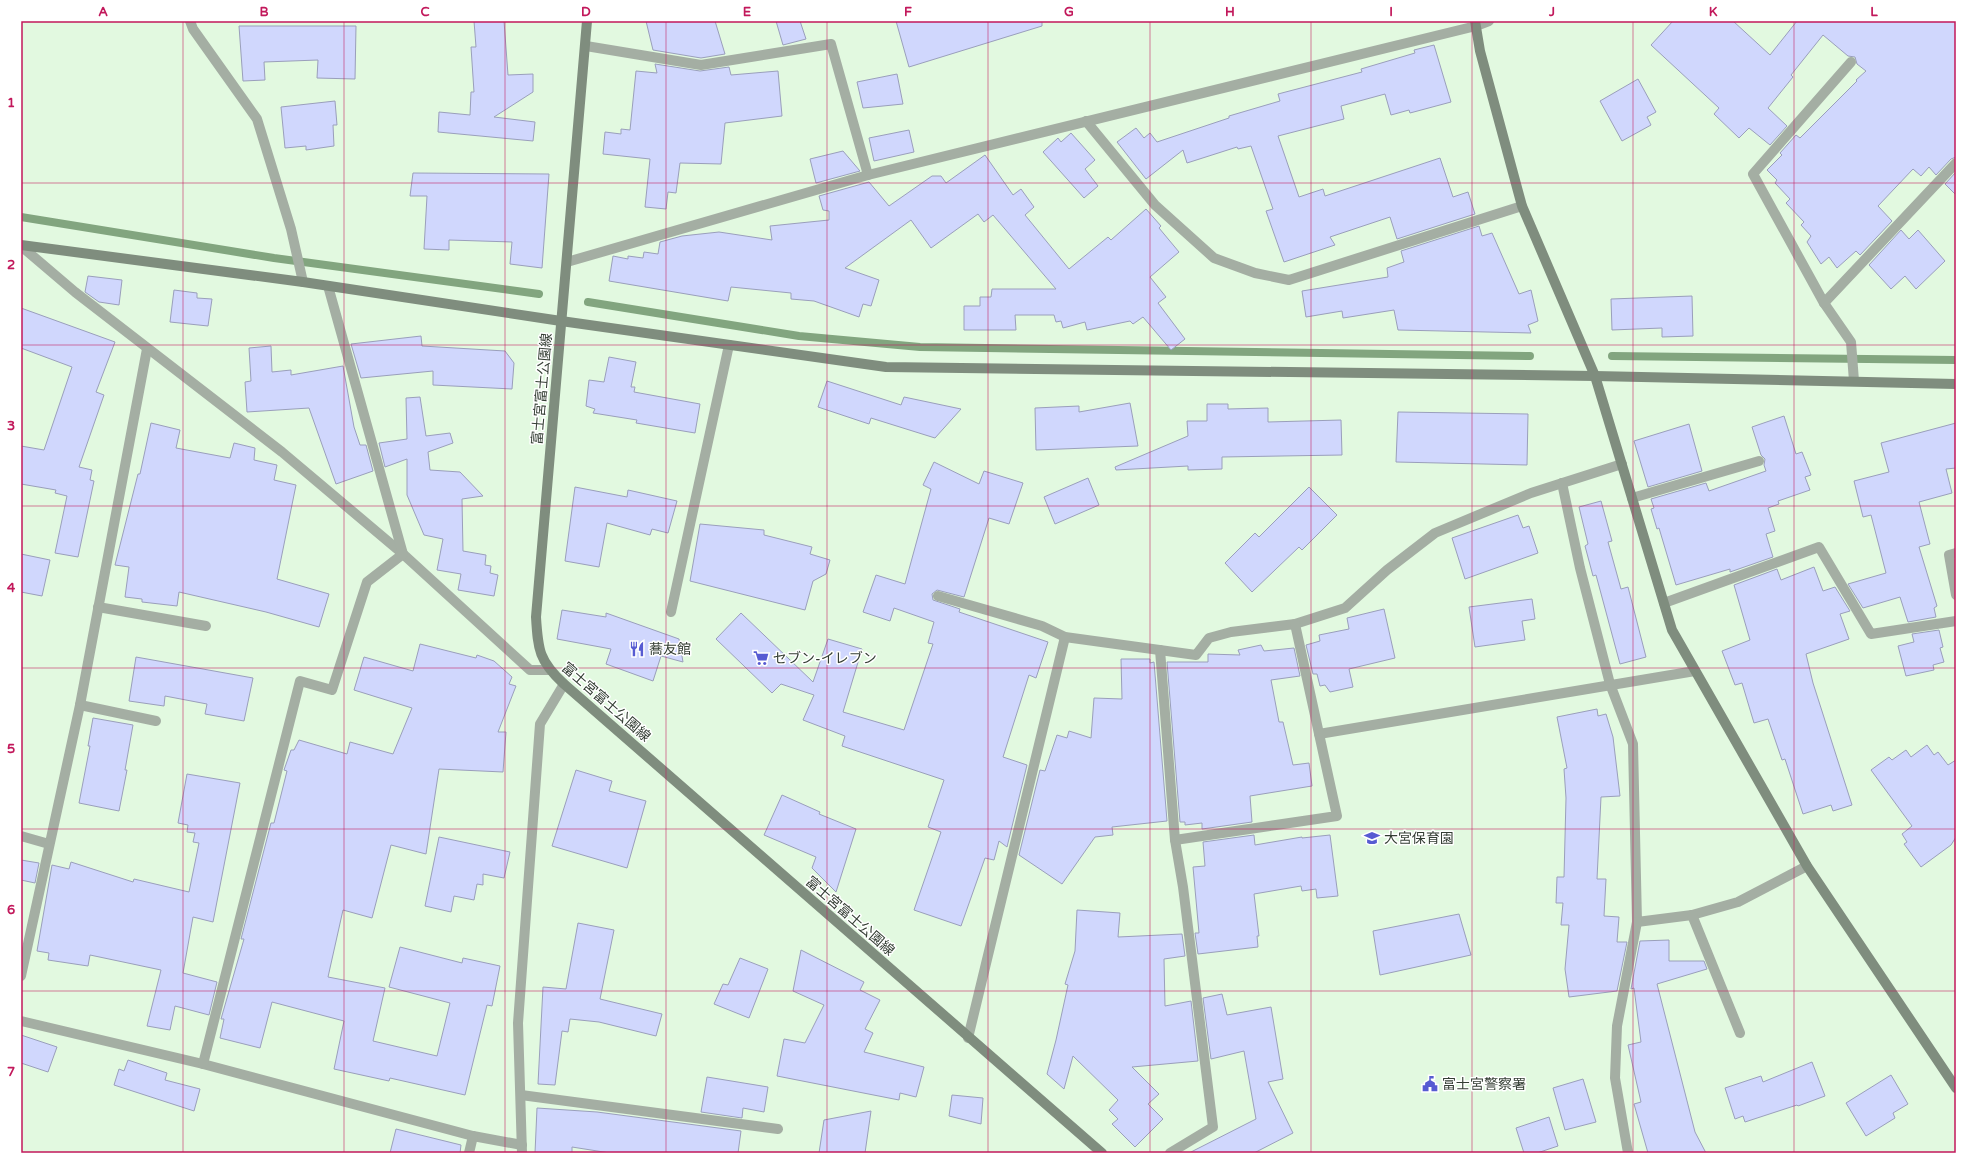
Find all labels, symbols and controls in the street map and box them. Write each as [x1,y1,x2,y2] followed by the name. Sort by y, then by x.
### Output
[98,4,108,20] text: A
[259,4,269,20] text: B
[420,4,430,20] text: C
[581,4,591,20] text: D
[743,4,751,20] text: E
[904,4,912,20] text: F
[1064,4,1074,20] text: G
[1225,4,1235,20] text: H
[1389,4,1393,20] text: I
[1548,4,1555,20] text: J
[1709,4,1718,20] text: K
[1870,4,1878,20] text: L
[7,95,15,111] text: 1
[7,257,15,273] text: 2
[529,332,555,446] street label: 富士宮富士公園線
[7,418,15,434] text: 3
[7,580,16,596] text: 4
[628,640,646,658] restaurant icon: 蕎友館
[649,641,691,658] place label: 蕎友館
[752,649,770,667] supermarket icon: セブン-イレブン
[773,650,877,667] place label: セブン-イレブン
[558,659,654,745] street label: 富士宮富士公園線
[7,741,15,757] text: 5
[1363,829,1381,847] school or university icon: 大宮保育園
[1384,830,1454,847] place label: 大宮保育園
[802,873,898,959] street label: 富士宮富士公園線
[7,902,15,918] text: 6
[7,1064,15,1080] text: 7
[1421,1075,1439,1093] public building icon: 富士宮警察署
[1442,1076,1526,1093] place label: 富士宮警察署

